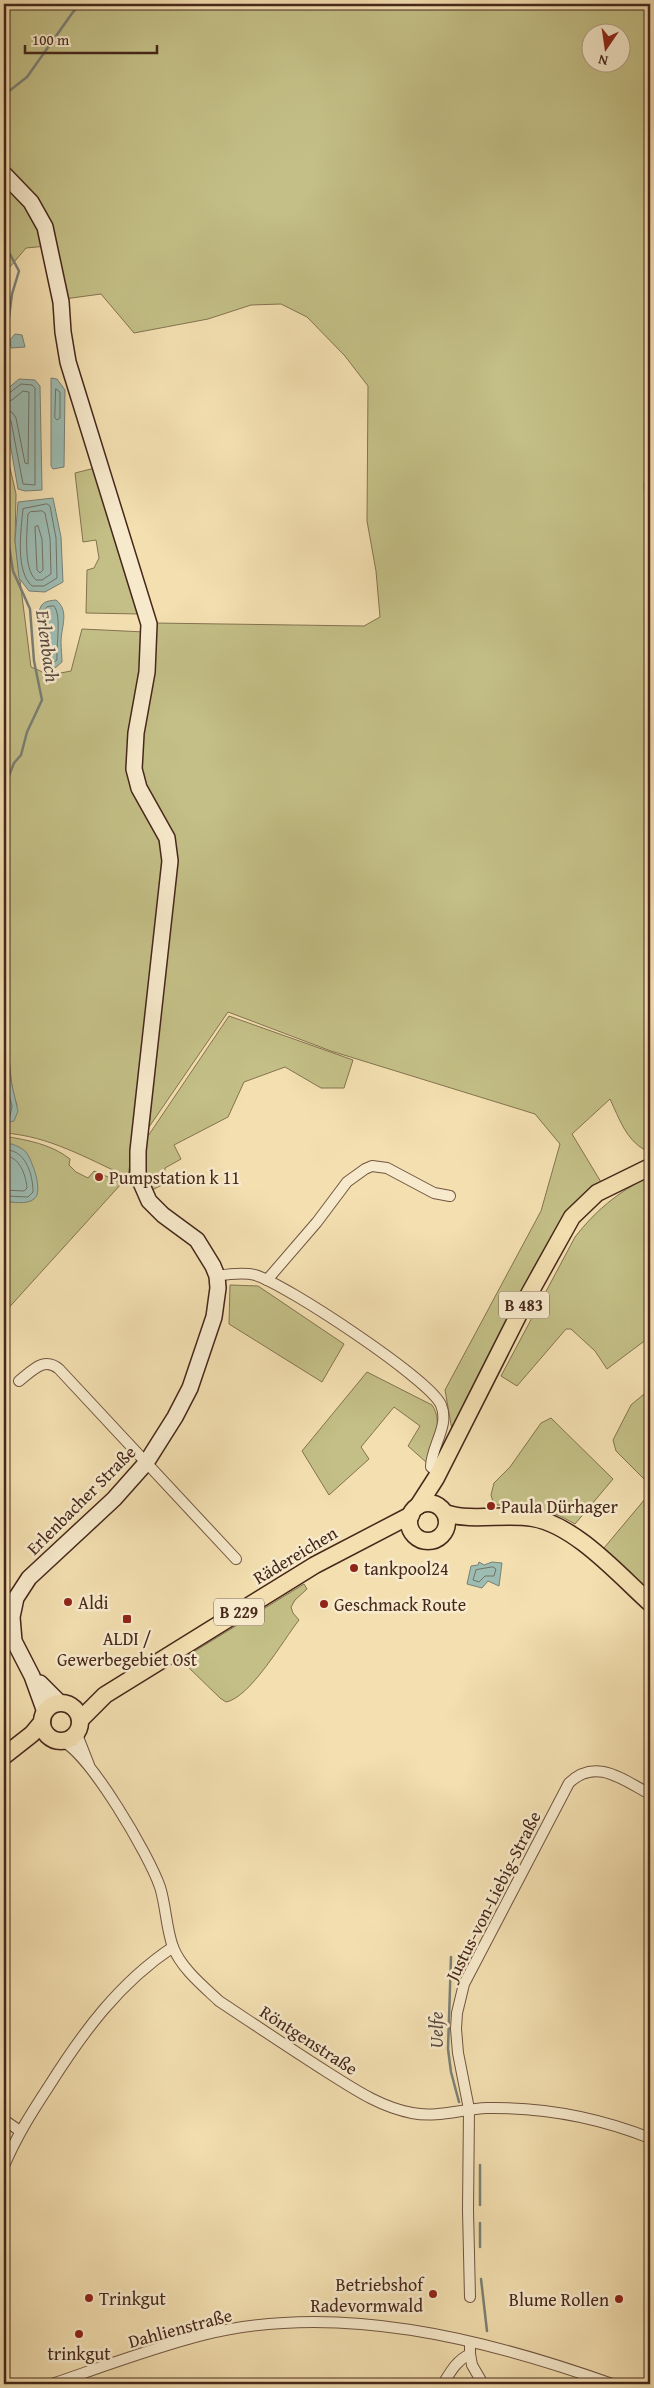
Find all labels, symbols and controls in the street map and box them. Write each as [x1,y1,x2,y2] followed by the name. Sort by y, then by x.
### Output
[25,22,158,54] scale bar
[582,22,632,72] north arrow
[32,29,70,50] text: 100 m
[596,50,610,71] text: N
[29,607,67,684] water label: Erlenbach
[109,1164,240,1191] place label: Pumpstation k 11
[93,1171,105,1183] marker: Pumpstation k 11
[499,1292,549,1318] road number: B 483
[20,1439,142,1561] street label: Erlenbacher Straße
[501,1493,619,1520] place label: Paula Dürhager
[485,1500,497,1512] marker: Paula Dürhager
[248,1519,342,1591] street label: Rädereichen
[364,1555,449,1582] place label: tankpool24
[348,1562,360,1574] marker: tankpool24
[78,1589,109,1616] place label: Aldi
[334,1591,466,1618] place label: Geschmack Route
[62,1596,74,1608] marker: Aldi
[214,1598,264,1625] road number: B 229
[318,1598,330,1610] marker: Geschmack Route
[121,1613,133,1625] marker: ALDI / Gewerbegebiet Ost
[57,1625,198,1673] place label: ALDI / Gewerbegebiet Ost
[437,1806,548,1988] street label: Justus-von-Liebig-Straße
[255,1998,363,2082] street label: Röntgenstraße
[422,2011,450,2048] water label: Uelfe
[310,2271,425,2319] place label: Betriebshof Radevormwald
[99,2285,167,2312] place label: Trinkgut
[509,2286,609,2313] place label: Blume Rollen
[427,2288,439,2300] marker: Betriebshof Radevormwald
[83,2292,95,2304] marker: Trinkgut
[613,2293,625,2305] marker: Blume Rollen
[125,2301,235,2355] street label: Dahlienstraße
[73,2328,85,2340] marker: trinkgut
[47,2340,111,2367] place label: trinkgut

